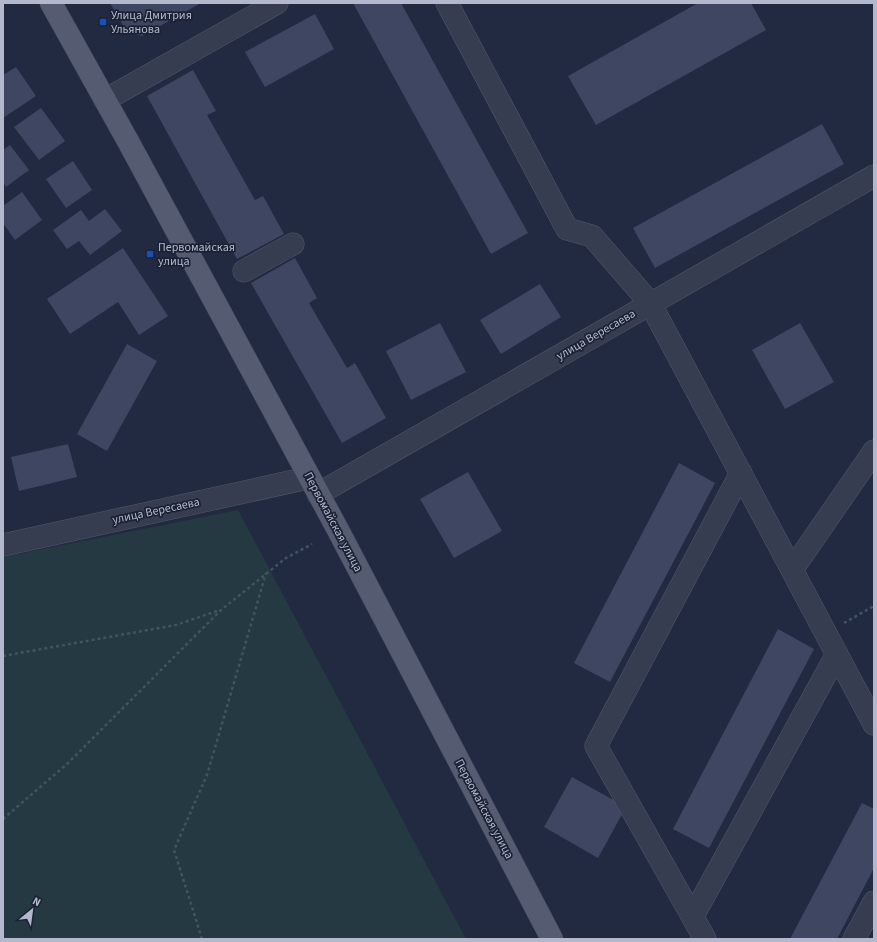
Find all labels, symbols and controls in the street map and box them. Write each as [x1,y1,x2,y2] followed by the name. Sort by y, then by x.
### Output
[111,7,192,38] place label: Улица Дмитрия Ульянова
[98,17,108,27] marker: Улица Дмитрия Ульянова
[158,239,235,270] place label: Первомайская улица
[145,249,155,259] marker: Первомайская улица
[553,305,639,365] street label: улица Вересаева
[299,469,367,575] street label: Первомайская улица
[111,493,201,529] street label: улица Вересаева
[450,756,518,862] street label: Первомайская улица
[12,890,52,930] north arrow
[30,893,43,910] text: N

